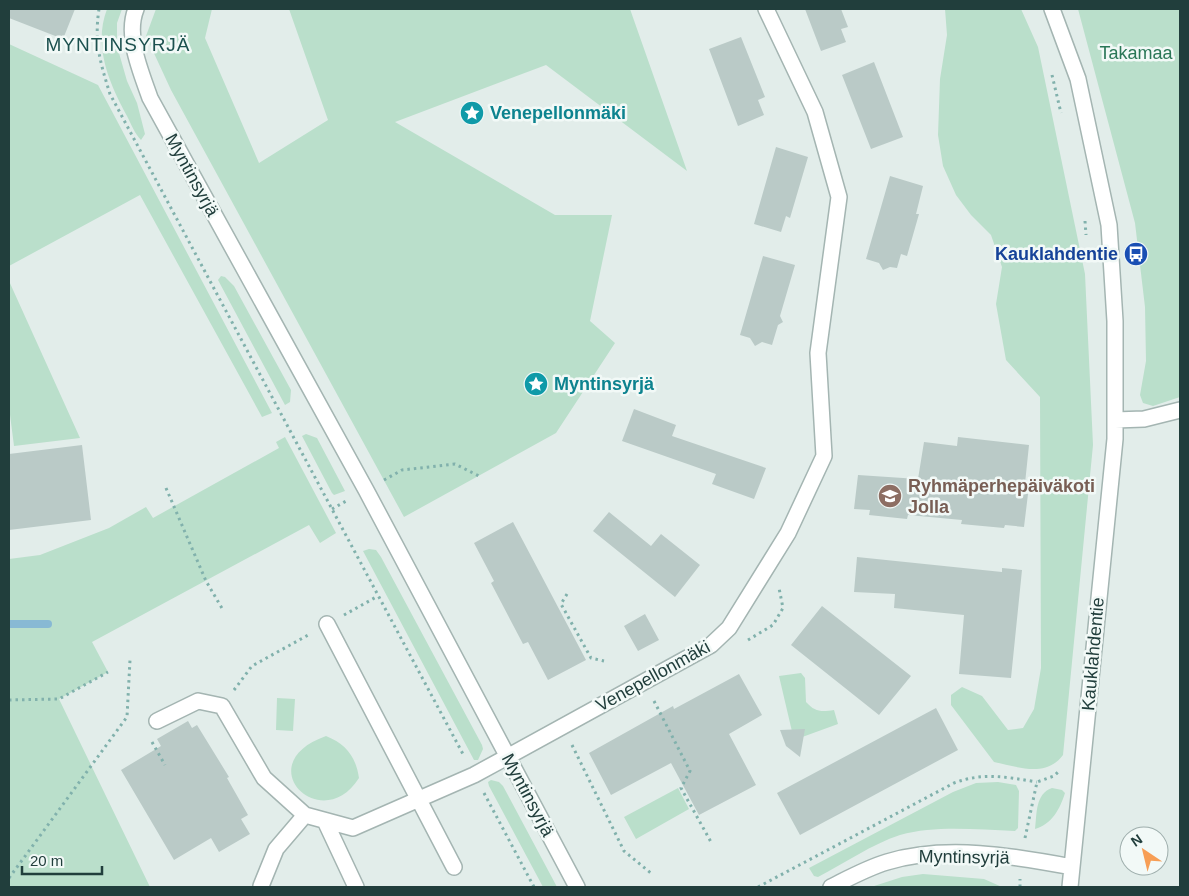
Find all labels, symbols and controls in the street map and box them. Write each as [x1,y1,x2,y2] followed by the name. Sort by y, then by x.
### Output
[45,34,191,55] district label: MYNTINSYRJÄ
[1099,43,1174,63] park label: Takamaa
[459,100,485,126] place icon: Venepellonmäki
[490,103,626,123] place label: Venepellonmäki
[161,130,223,221] street label: Myntinsyrjä
[1123,241,1149,267] bus stop icon: Kauklahdentie
[995,244,1118,264] place label: Kauklahdentie
[523,371,549,397] place icon: Myntinsyrjä
[554,374,655,394] place label: Myntinsyrjä
[908,476,1095,517] place label: Ryhmäperhepäiväkoti Jolla
[877,483,903,509] school or university icon: Ryhmäperhepäiväkoti Jolla
[1078,596,1108,712] street label: Kauklahdentie
[593,636,713,716] street label: Venepellonmäki
[498,750,559,841] street label: Myntinsyrjä
[1119,826,1169,876] north arrow
[1128,831,1145,850] text: N
[22,844,102,876] scale bar
[918,846,1011,868] street label: Myntinsyrjä
[30,852,63,869] text: 20 m

